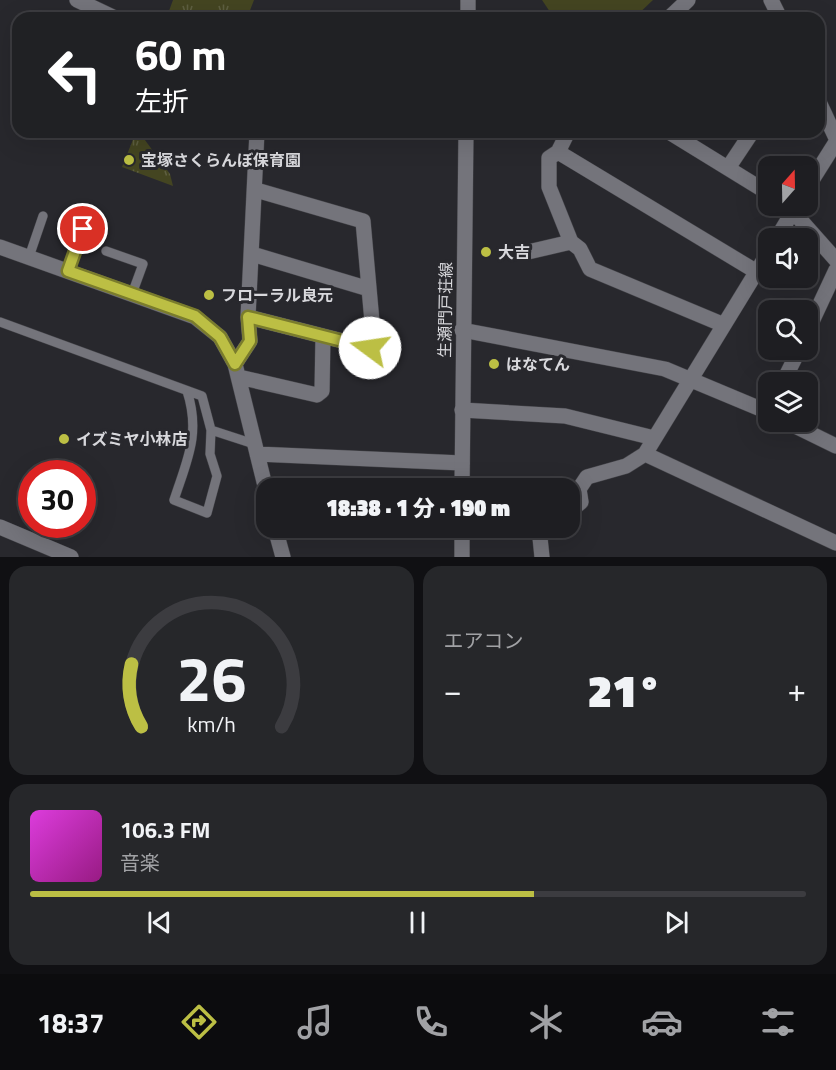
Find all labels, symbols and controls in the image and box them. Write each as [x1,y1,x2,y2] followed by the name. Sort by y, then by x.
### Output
[135,22,227,86] text: 60 m
[36,36,114,114] icon: left
[135,80,189,121] text: 左折
[141,148,301,172] place label: 宝塚さくらんぼ保育園
[122,153,136,167] marker: 宝塚さくらんぼ保育園
[758,156,818,216] north arrow
[758,156,818,432] map controls
[57,203,108,254] pin
[66,212,99,245] icon: arrive
[758,228,818,288] button: sound
[498,240,530,264] place label: 大吉
[479,245,493,259] marker: 大吉
[432,262,458,358] street label: 生瀬門戸荘線
[221,283,333,307] place label: フローラル良元
[202,288,216,302] marker: フローラル良元
[758,300,818,360] button: search
[338,316,402,380] position arrow
[506,352,570,376] place label: はなてん
[487,357,501,371] marker: はなてん
[758,372,818,432] button: layers
[76,427,188,451] place label: イズミヤ小林店
[57,432,71,446] marker: イズミヤ小林店
[18,460,96,538] speed limit sign: 30
[326,491,510,525] text: 18:38 · 1 分 · 190 m
[444,625,524,656] text: エアコン
[176,630,246,725] text: 26
[588,656,662,724] text: 21°
[444,665,462,715] text: −
[788,665,806,715] text: +
[187,709,236,741] text: km/h
[120,813,210,847] text: 106.3 FM
[120,847,160,878] text: 音楽
[143,906,176,939] icon: previous
[401,906,434,939] icon: pause
[660,906,693,939] icon: next
[178,1001,220,1043] icon: directions
[294,1001,336,1043] icon: music
[410,1001,452,1043] icon: phone
[525,1001,567,1043] icon: climate
[641,1001,683,1043] icon: car
[757,1001,799,1043] icon: filters
[37,1002,104,1043] text: 18:37

